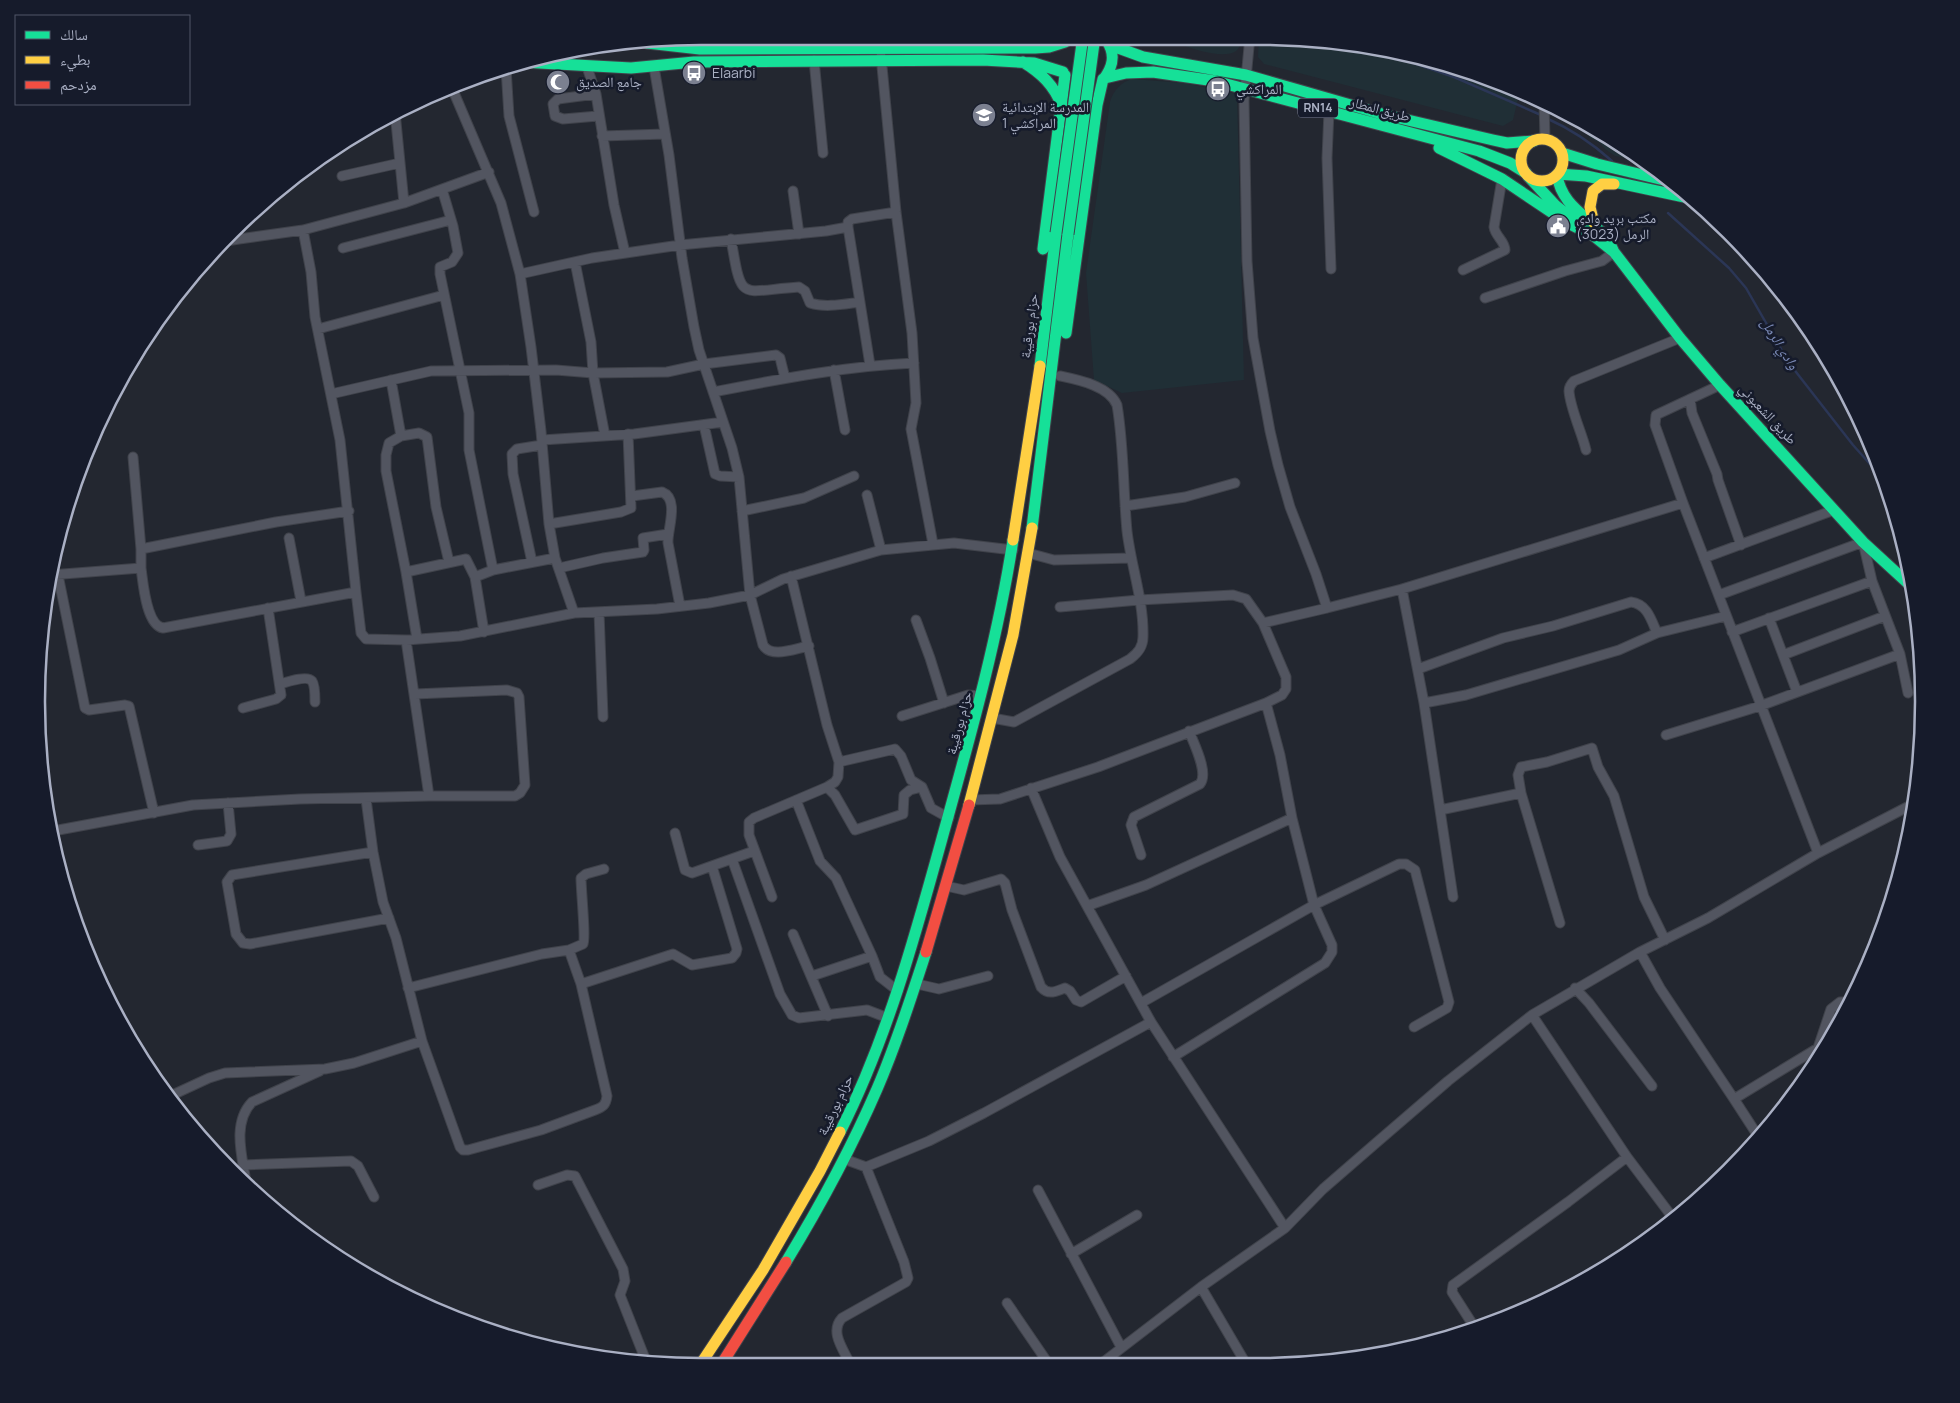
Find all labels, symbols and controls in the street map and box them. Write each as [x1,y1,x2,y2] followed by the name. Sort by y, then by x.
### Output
[15,15,190,105] legend
[60,24,88,45] text: سالك
[60,49,90,72] text: بطيء
[681,60,707,86] bus stop icon: Elaarbi
[712,63,755,82] place label: Elaarbi
[545,69,571,95] mosque icon: جامع الصديق
[576,72,642,92] place label: جامع الصديق
[60,74,97,95] text: مزدحم
[1205,76,1231,102] bus stop icon: المراكشي
[1236,79,1282,101] place label: المراكشي
[1347,91,1412,127] street label: طريق المطار
[1002,97,1089,135] place label: المدرسة الإبتدائية المراكشي 1
[1298,99,1338,118] road number: RN14
[971,102,997,128] school or university icon: المدرسة الإبتدائية المراكشي 1
[1576,208,1656,243] place label: مكتب بريد وادي الرمل (3023)
[1545,213,1571,239] public building icon: مكتب بريد وادي الرمل (3023)
[1015,293,1043,359] street label: حزام بورقيبة
[1755,314,1805,375] water label: وادي الرمل
[1733,379,1802,450] street label: طريق الشعبوني
[941,689,977,757] street label: حزام بورقيبة
[812,1071,858,1139] street label: حزام بورقيبة

